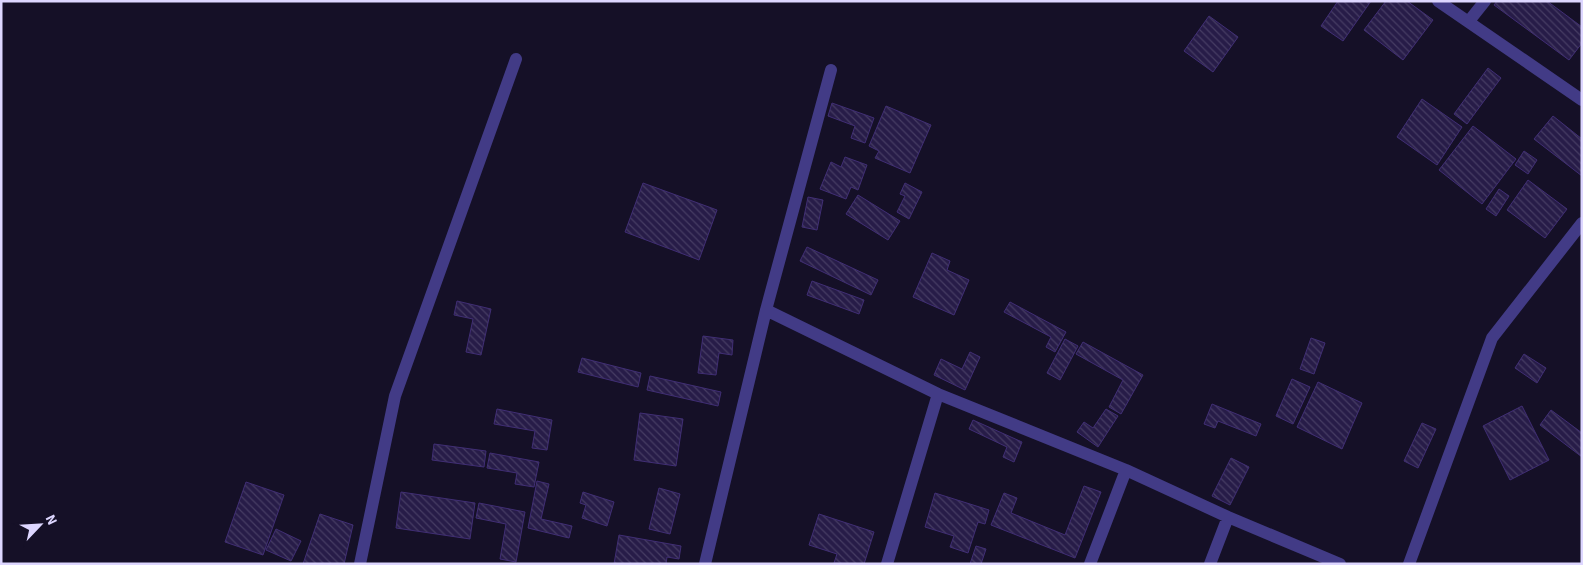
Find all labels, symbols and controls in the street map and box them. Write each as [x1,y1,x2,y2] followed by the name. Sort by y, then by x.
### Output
[15,500,65,550] north arrow
[40,511,62,528] text: N

